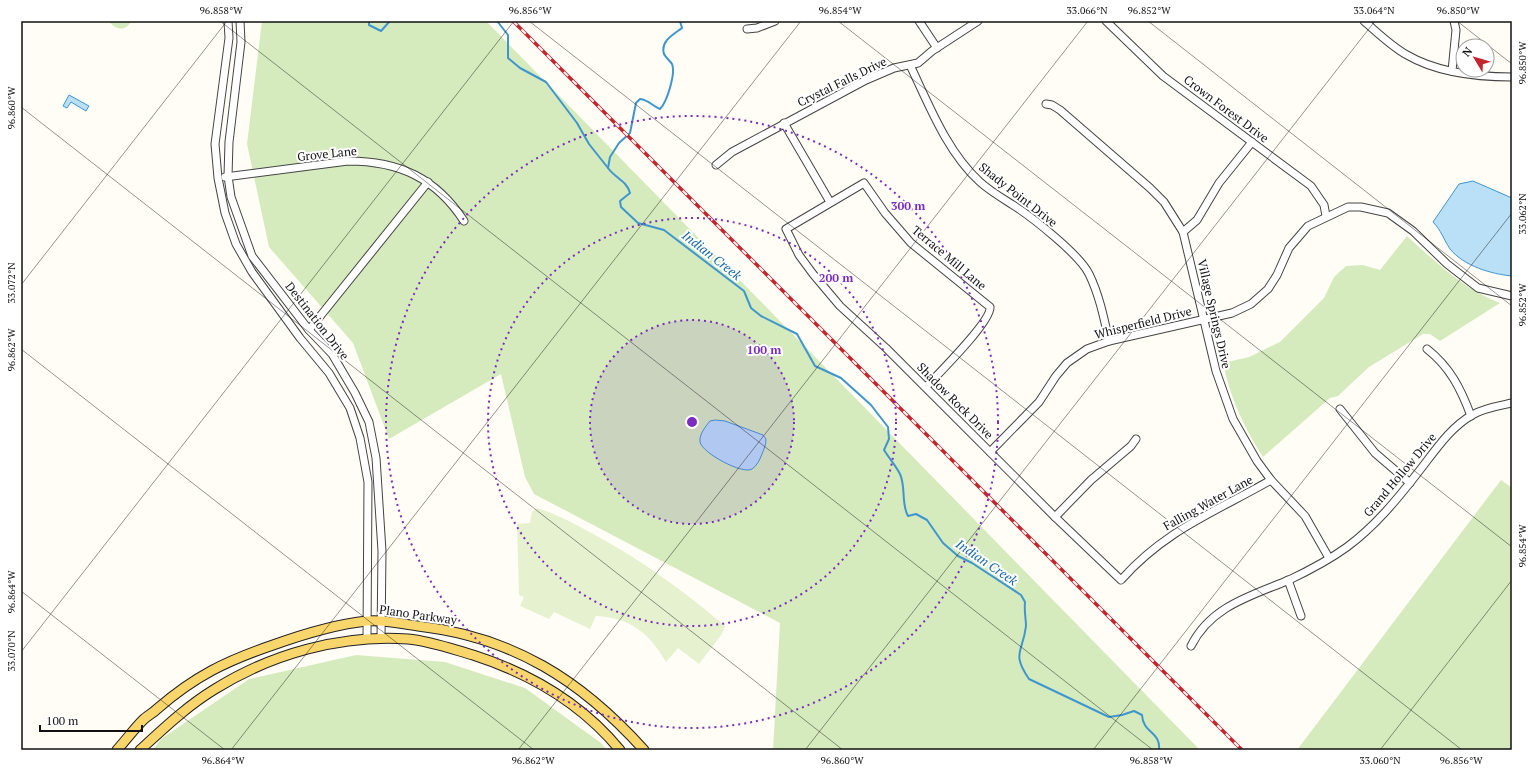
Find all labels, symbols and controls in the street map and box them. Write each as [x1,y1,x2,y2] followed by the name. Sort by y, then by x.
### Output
[199,4,243,17] text: 96.858°W
[508,4,552,17] text: 96.856°W
[818,4,862,17] text: 96.854°W
[1067,4,1108,17] text: 33.066°N
[1127,4,1171,17] text: 96.852°W
[1354,4,1395,17] text: 33.064°N
[1436,4,1480,17] text: 96.850°W
[1455,38,1495,78] north arrow
[1516,41,1529,85] text: 96.850°W
[1459,44,1476,59] text: N
[795,53,889,110] street label: Crystal Falls Drive
[1181,72,1272,145] street label: Crown Forest Drive
[5,86,18,130] text: 96.860°W
[296,143,358,164] street label: Grove Lane
[976,159,1060,230] street label: Shady Point Drive
[1516,193,1529,235] text: 33.062°N
[891,198,925,213] text: 300 m
[909,222,989,293] street label: Terrace Mill Lane
[678,225,746,284] water label: Indian Creek
[1195,258,1234,370] street label: Village Springs Drive
[5,262,18,304] text: 33.072°N
[819,270,853,285] text: 200 m
[282,279,352,362] street label: Destination Drive
[1516,283,1529,327] text: 96.852°W
[1093,303,1193,342] street label: Whisperfield Drive
[5,328,18,372] text: 96.862°W
[747,342,781,357] text: 100 m
[914,359,997,442] street label: Shadow Rock Drive
[685,415,699,429] centre of rings
[1360,430,1439,520] street label: Grand Hollow Drive
[1160,472,1255,533] street label: Falling Water Lane
[1516,524,1529,568] text: 96.854°W
[952,534,1022,590] water label: Indian Creek
[5,570,18,614] text: 96.864°W
[378,602,459,628] street label: Plano Parkway
[5,630,18,672] text: 33.070°N
[40,707,142,733] scale bar
[46,713,79,728] text: 100 m
[201,754,245,767] text: 96.864°W
[511,754,555,767] text: 96.862°W
[820,754,864,767] text: 96.860°W
[1129,754,1173,767] text: 96.858°W
[1360,754,1401,767] text: 33.060°N
[1439,754,1483,767] text: 96.856°W

